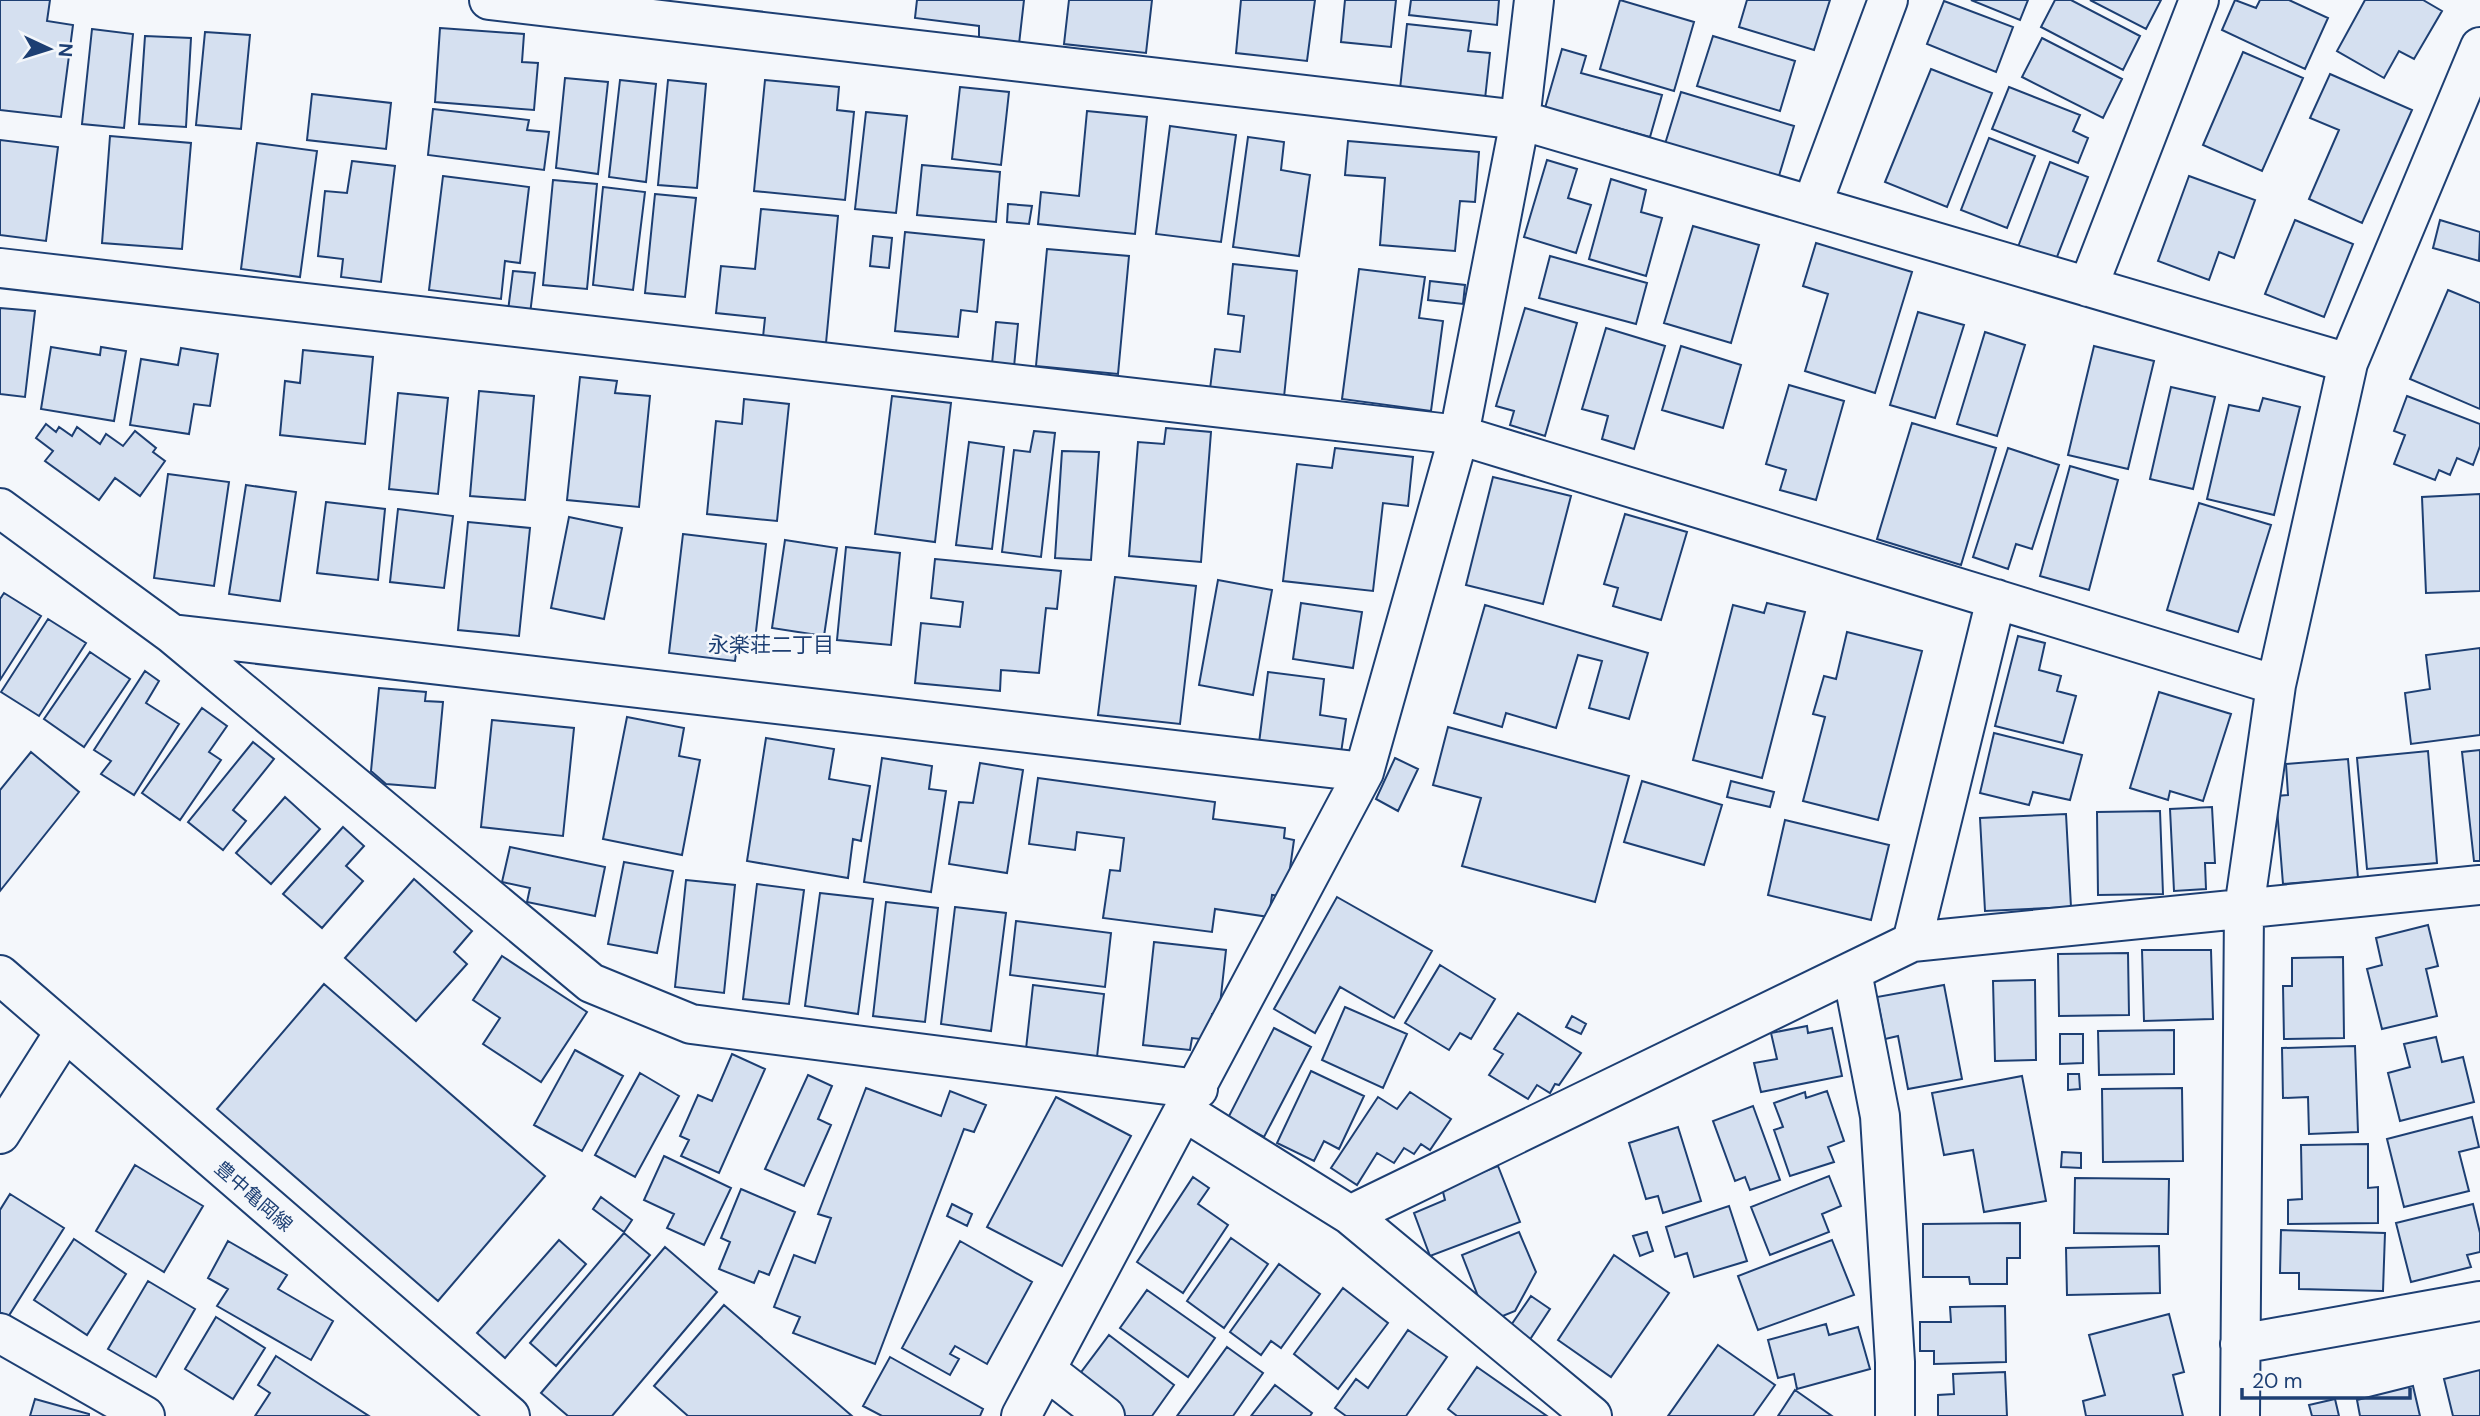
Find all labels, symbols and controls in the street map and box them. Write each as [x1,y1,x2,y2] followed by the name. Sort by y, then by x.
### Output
[14,14,84,84] north arrow
[53,42,78,58] text: N
[708,631,834,659] district label: 永楽荘二丁目
[210,1156,298,1237] street label: 豊中亀岡線
[2242,1356,2410,1400] scale bar
[2252,1367,2303,1395] text: 20 m

